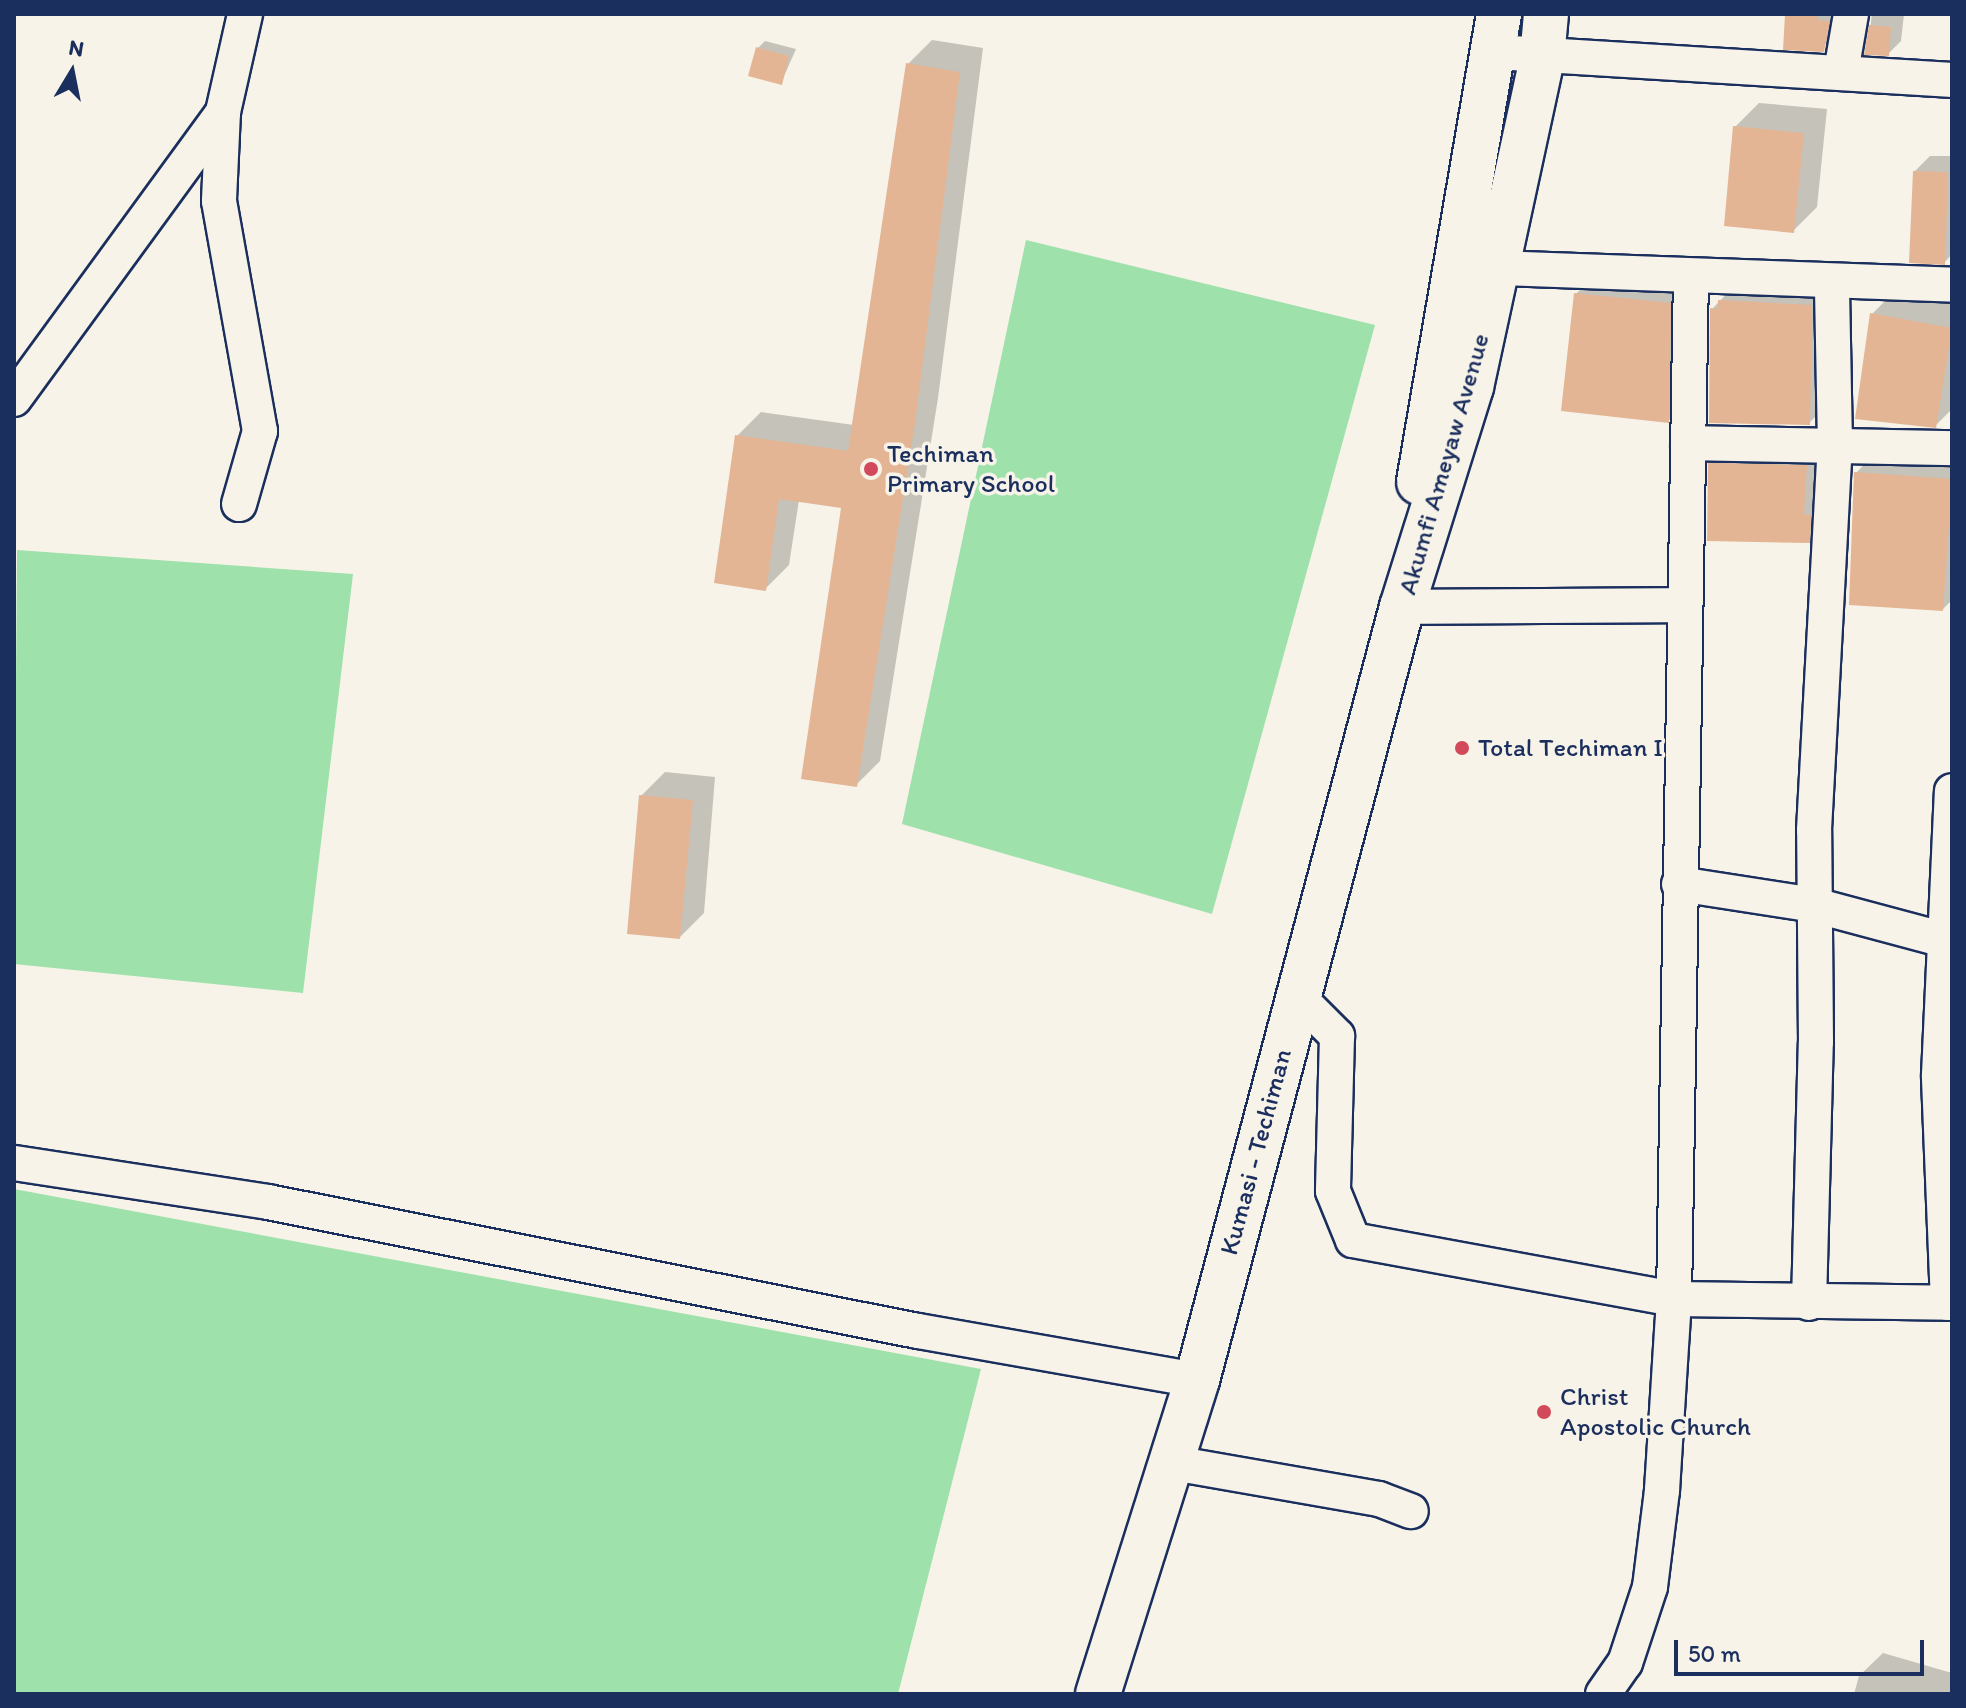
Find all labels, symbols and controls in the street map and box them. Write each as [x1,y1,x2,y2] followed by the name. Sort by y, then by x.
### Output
[32,32,112,112] north arrow
[67,33,86,62] text: N
[1392,331,1496,597] street label: Akumfi Ameyaw Avenue
[887,438,1055,500] place label: Techiman Primary School
[862,460,880,478] marker: Techiman Primary School
[1478,732,1661,764] place label: Total Techiman I
[1453,739,1471,757] marker: Total Techiman I
[1213,1045,1299,1259] street label: Kumasi - Techiman
[1560,1381,1751,1442] place label: Christ Apostolic Church
[1535,1403,1553,1421] marker: Christ Apostolic Church
[1678,1624,1928,1674] scale bar
[1688,1639,1741,1668] text: 50 m

